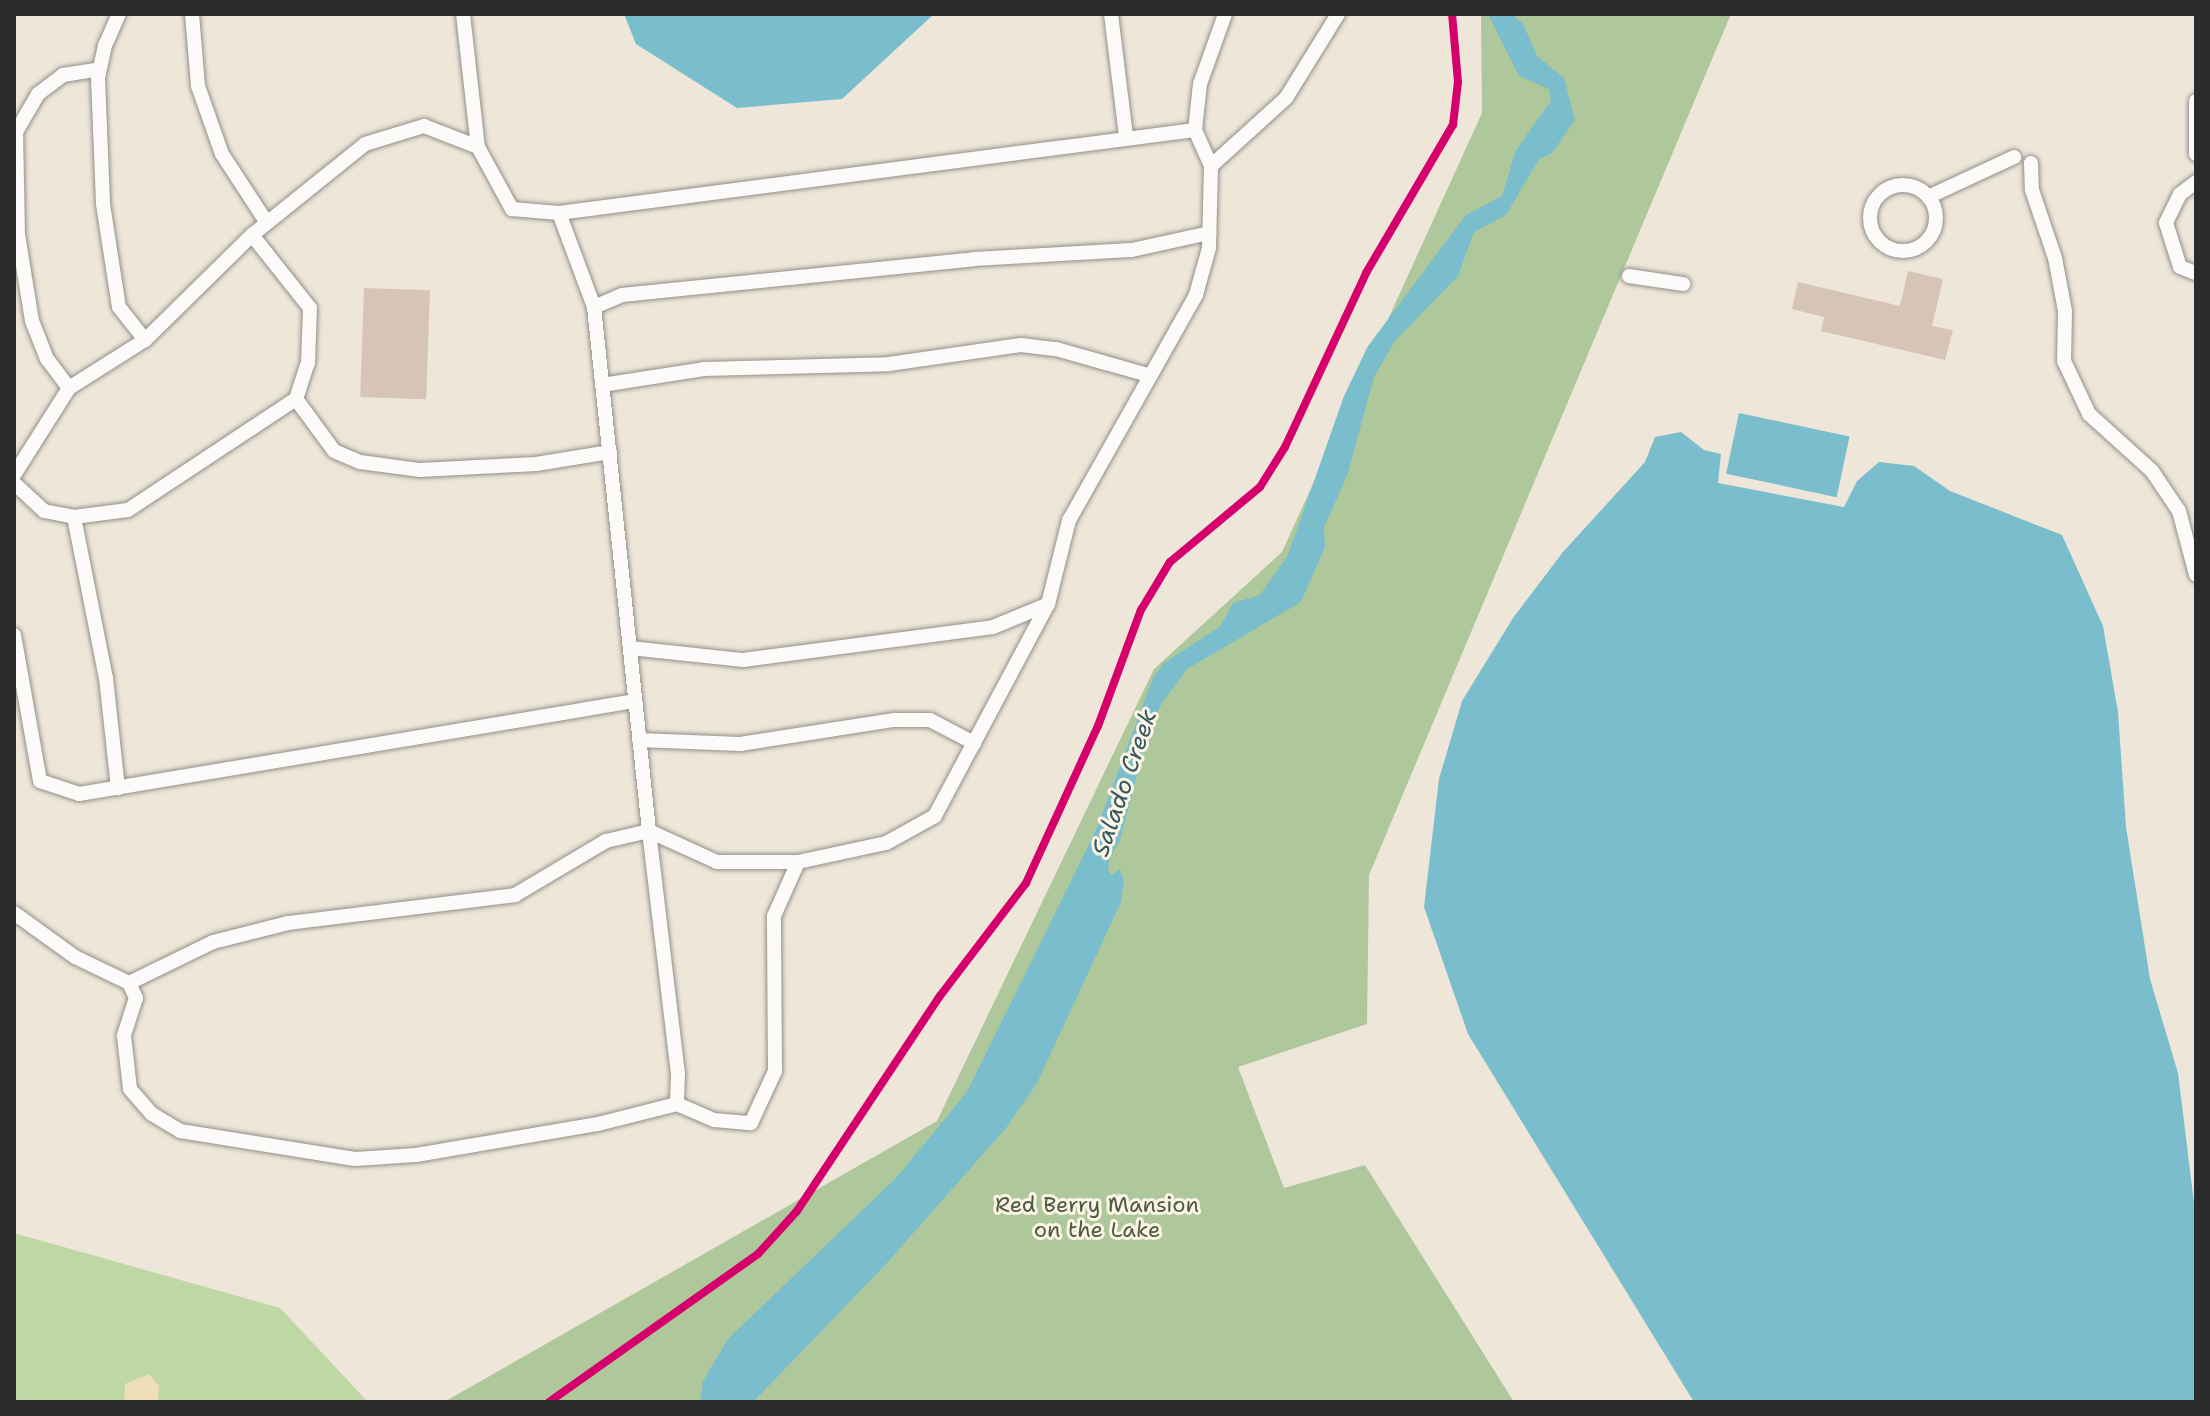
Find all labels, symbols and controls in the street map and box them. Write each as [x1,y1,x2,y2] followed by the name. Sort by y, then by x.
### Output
[1086,706,1164,860] water label: Salado Creek
[995,1191,1199,1242] park label: Red Berry Mansion on the Lake

